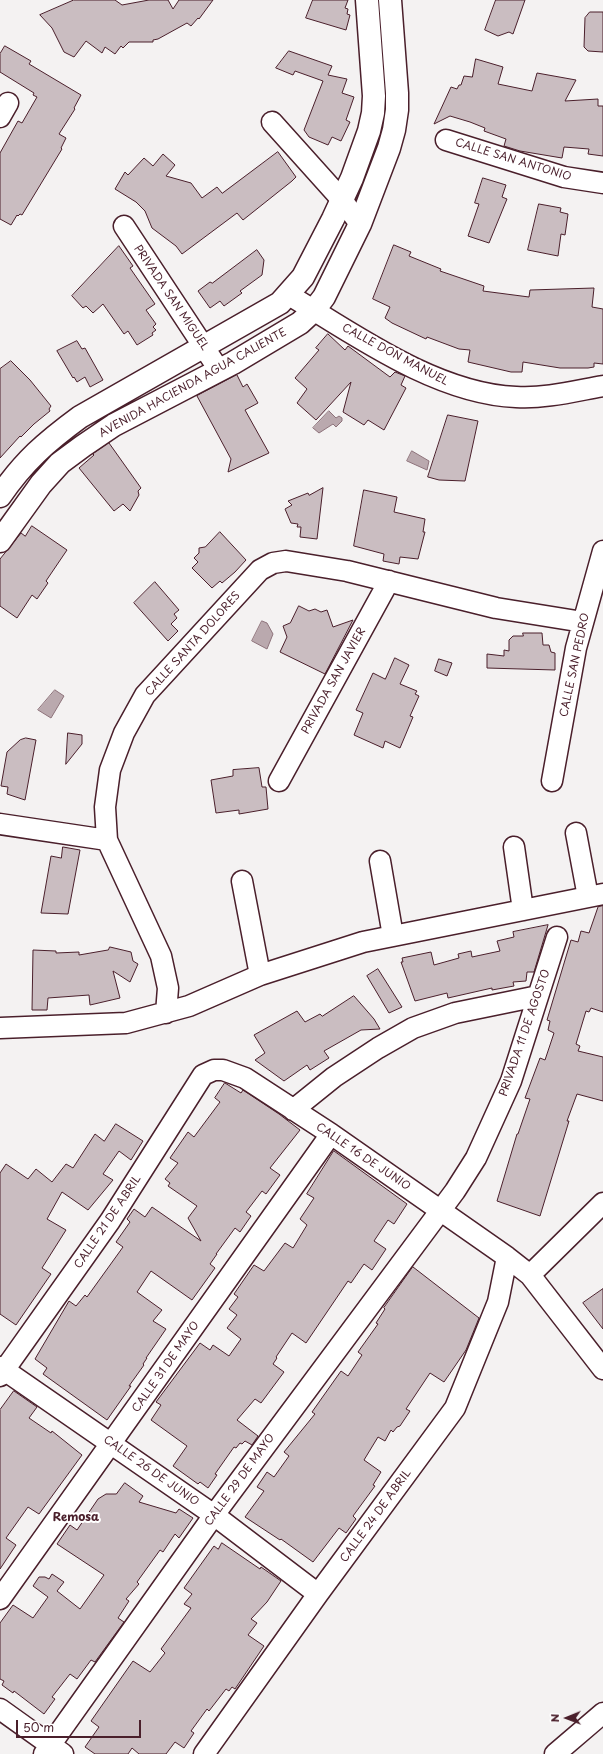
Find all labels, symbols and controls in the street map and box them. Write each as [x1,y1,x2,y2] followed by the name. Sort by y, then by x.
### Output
[453,136,573,184] street label: CALLE SAN ANTONIO
[131,243,211,353] street label: PRIVADA SAN MIGUEL
[340,321,450,389] street label: CALLE DON MANUEL
[97,326,289,440] street label: AVENIDA HACIENDA AGUA CALIENTE
[143,589,243,699] street label: CALLE SANTA DOLORES
[558,612,592,718] street label: CALLE SAN PEDRO
[299,625,369,737] street label: PRIVADA SAN JAVIER
[497,968,553,1098] street label: PRIVADA 11 DE AGOSTO
[313,1120,413,1194] street label: CALLE 16 DE JUNIO
[72,1173,144,1271] street label: CALLE 21 DE ABRIL
[130,1319,202,1415] street label: CALLE 31 DE MAYO
[202,1431,278,1529] street label: CALLE 29 DE MAYO
[101,1433,201,1509] street label: CALLE 26 DE JUNIO
[338,1467,414,1565] street label: CALLE 24 DE ABRIL
[53,1511,99,1525] district label: Remosa
[547,1698,587,1738] north arrow
[18,1712,143,1738] scale bar
[546,1714,563,1723] text: N
[23,1718,54,1736] text: 50 m

